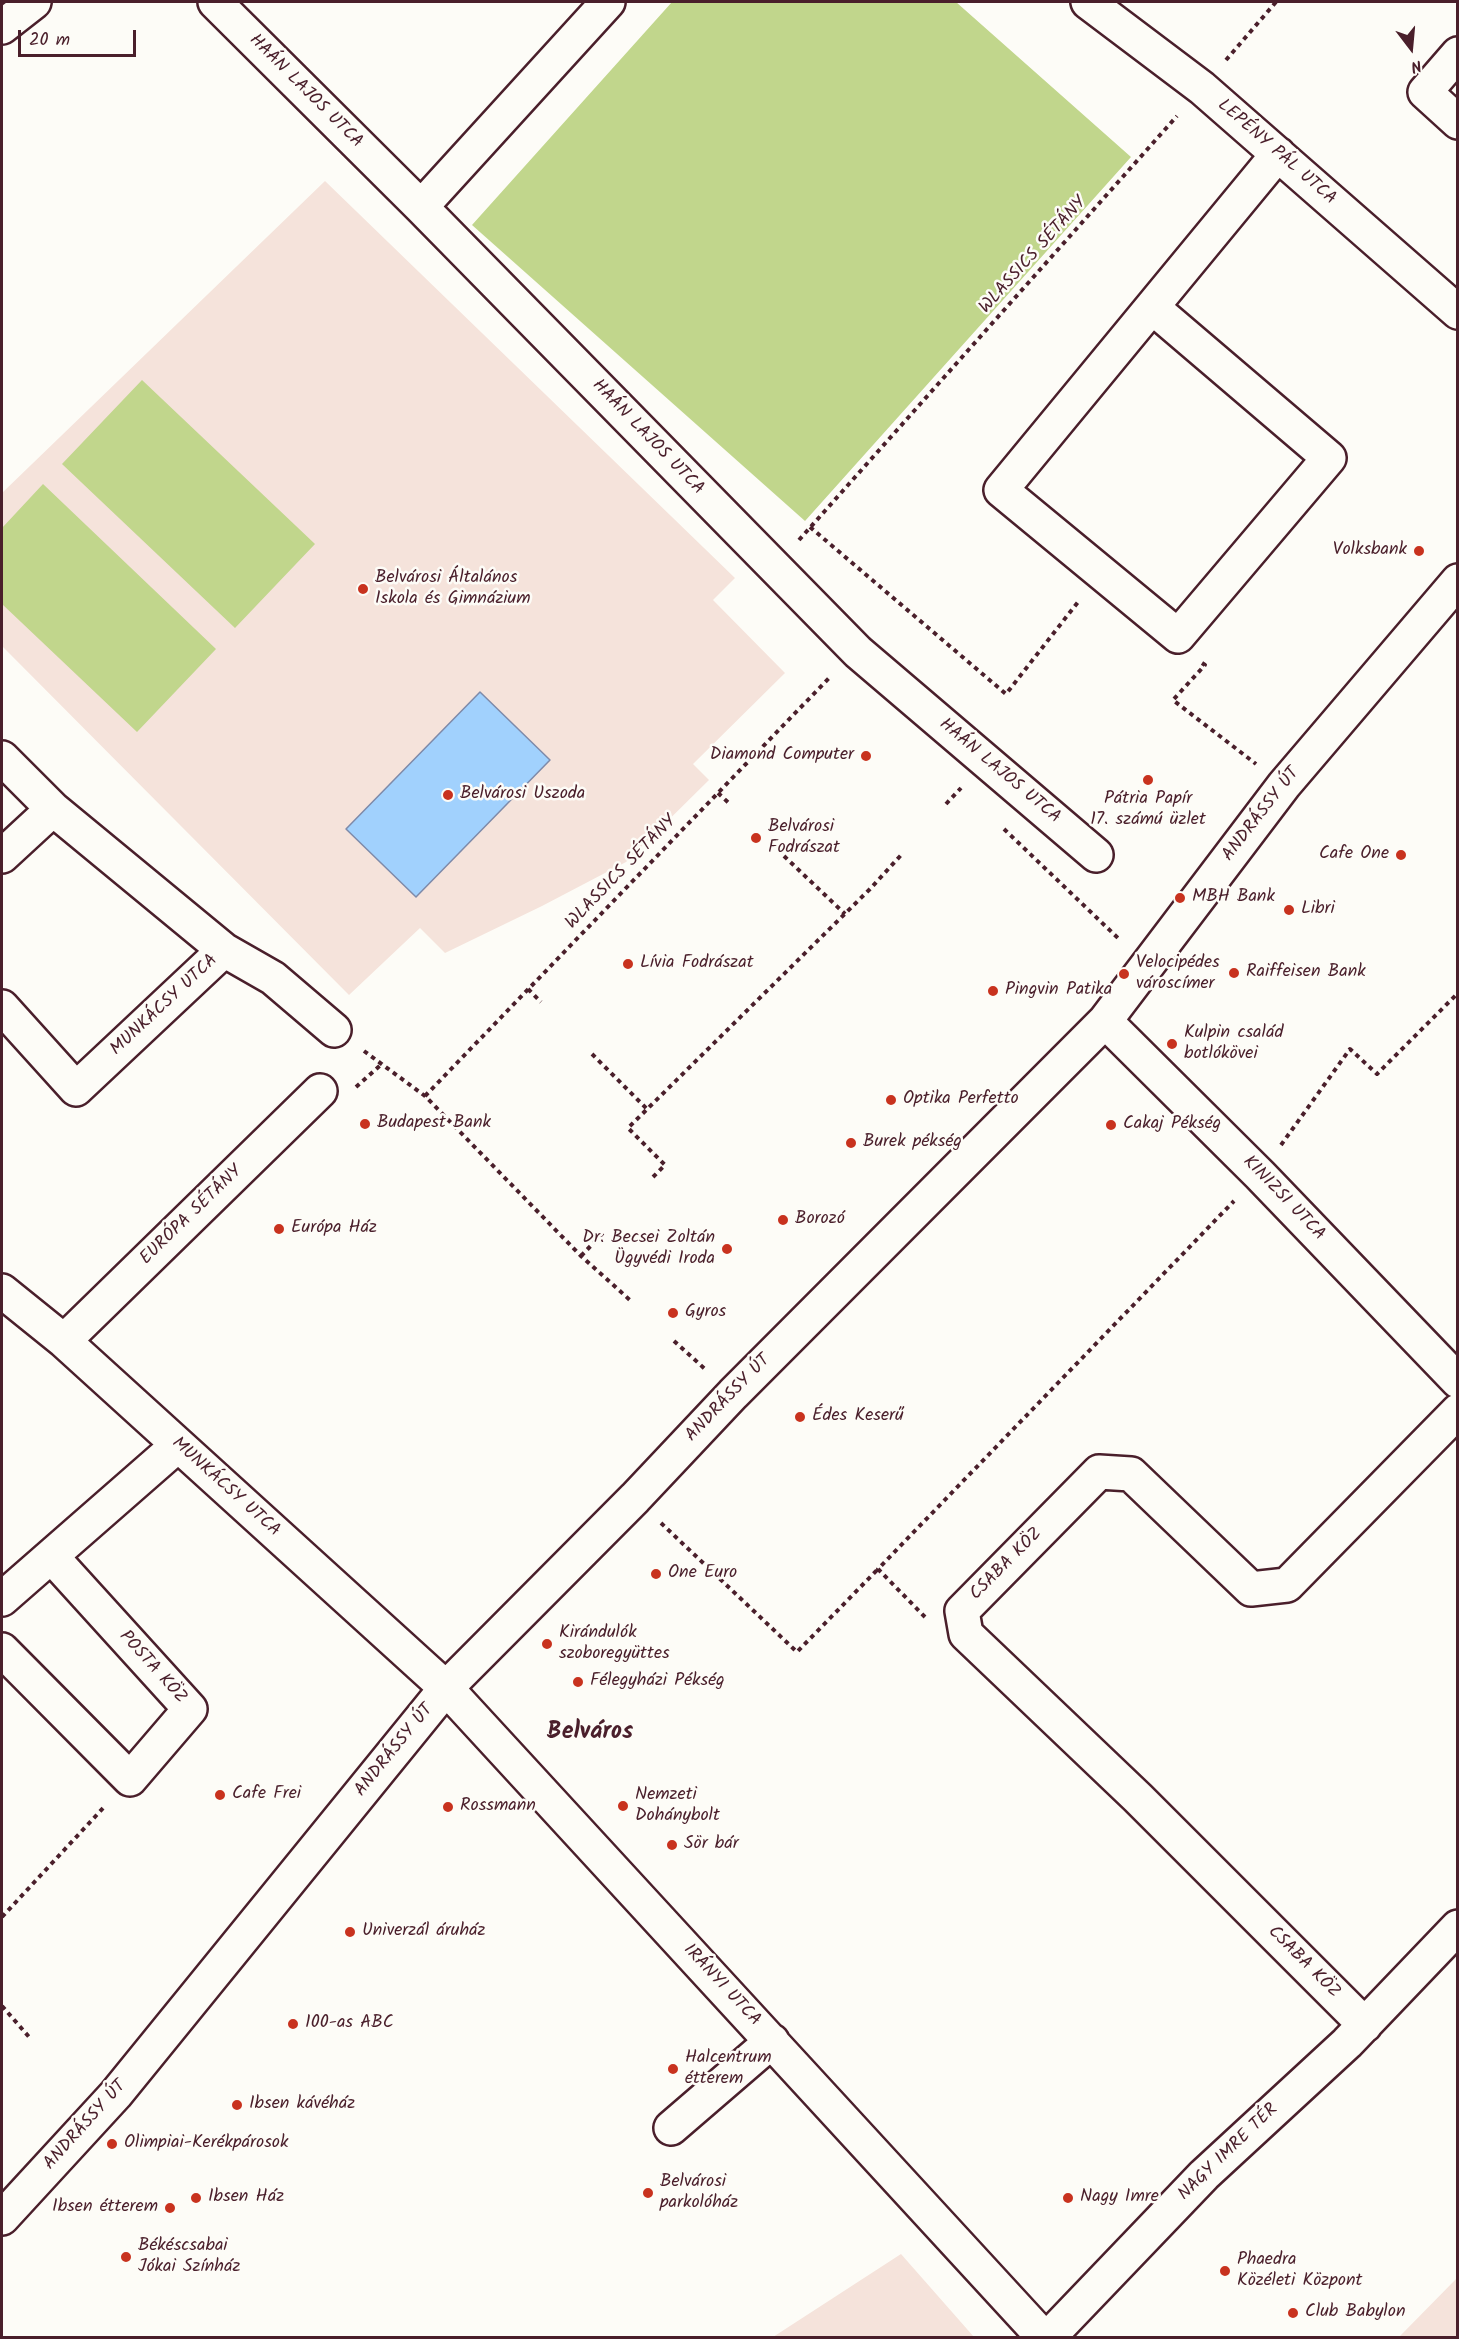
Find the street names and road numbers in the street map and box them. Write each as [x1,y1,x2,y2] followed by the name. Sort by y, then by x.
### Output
[243,30,367,154] street label: HAÁN LAJOS UTCA
[1212,96,1340,210] street label: LEPÉNY PÁL UTCA
[976,193,1092,319] street label: WLASSICS SÉTÁNY
[586,376,708,500] street label: HAÁN LAJOS UTCA
[934,715,1064,829] street label: HAÁN LAJOS UTCA
[1219,764,1305,866] street label: ANDRÁSSY ÚT
[562,811,682,935] street label: WLASSICS SÉTÁNY
[107,951,223,1061] street label: MUNKÁCSY UTCA
[1237,1152,1329,1246] street label: KINIZSI UTCA
[136,1162,248,1270] street label: EURÓPA SÉTÁNY
[682,1351,776,1447] street label: ANDRÁSSY ÚT
[166,1434,284,1542] street label: MUNKÁCSY UTCA
[966,1524,1048,1606] street label: CSABA KÖZ
[114,1627,190,1709] street label: POSTA KÖZ
[351,1700,439,1802] street label: ANDRÁSSY ÚT
[1262,1922,1344,2004] street label: CSABA KÖZ
[677,1940,765,2032] street label: IRÁNYI UTCA
[40,2077,132,2175] street label: ANDRÁSSY ÚT
[1175,2100,1283,2206] street label: NAGY IMRE TÉR

